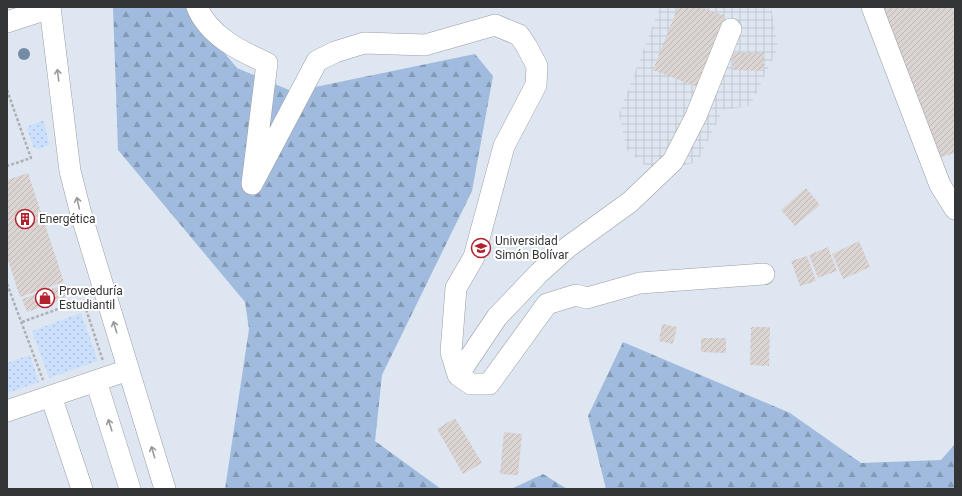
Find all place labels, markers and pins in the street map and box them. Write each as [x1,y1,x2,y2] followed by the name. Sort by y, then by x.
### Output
[14,208,36,230] building icon: Energética
[39,212,96,226] place label: Energética
[495,234,569,262] place label: Universidad Simón Bolívar
[470,237,492,259] school or university icon: Universidad Simón Bolívar
[59,284,123,312] place label: Proveeduría Estudiantil
[34,287,56,309] shop icon: Proveeduría Estudiantil

